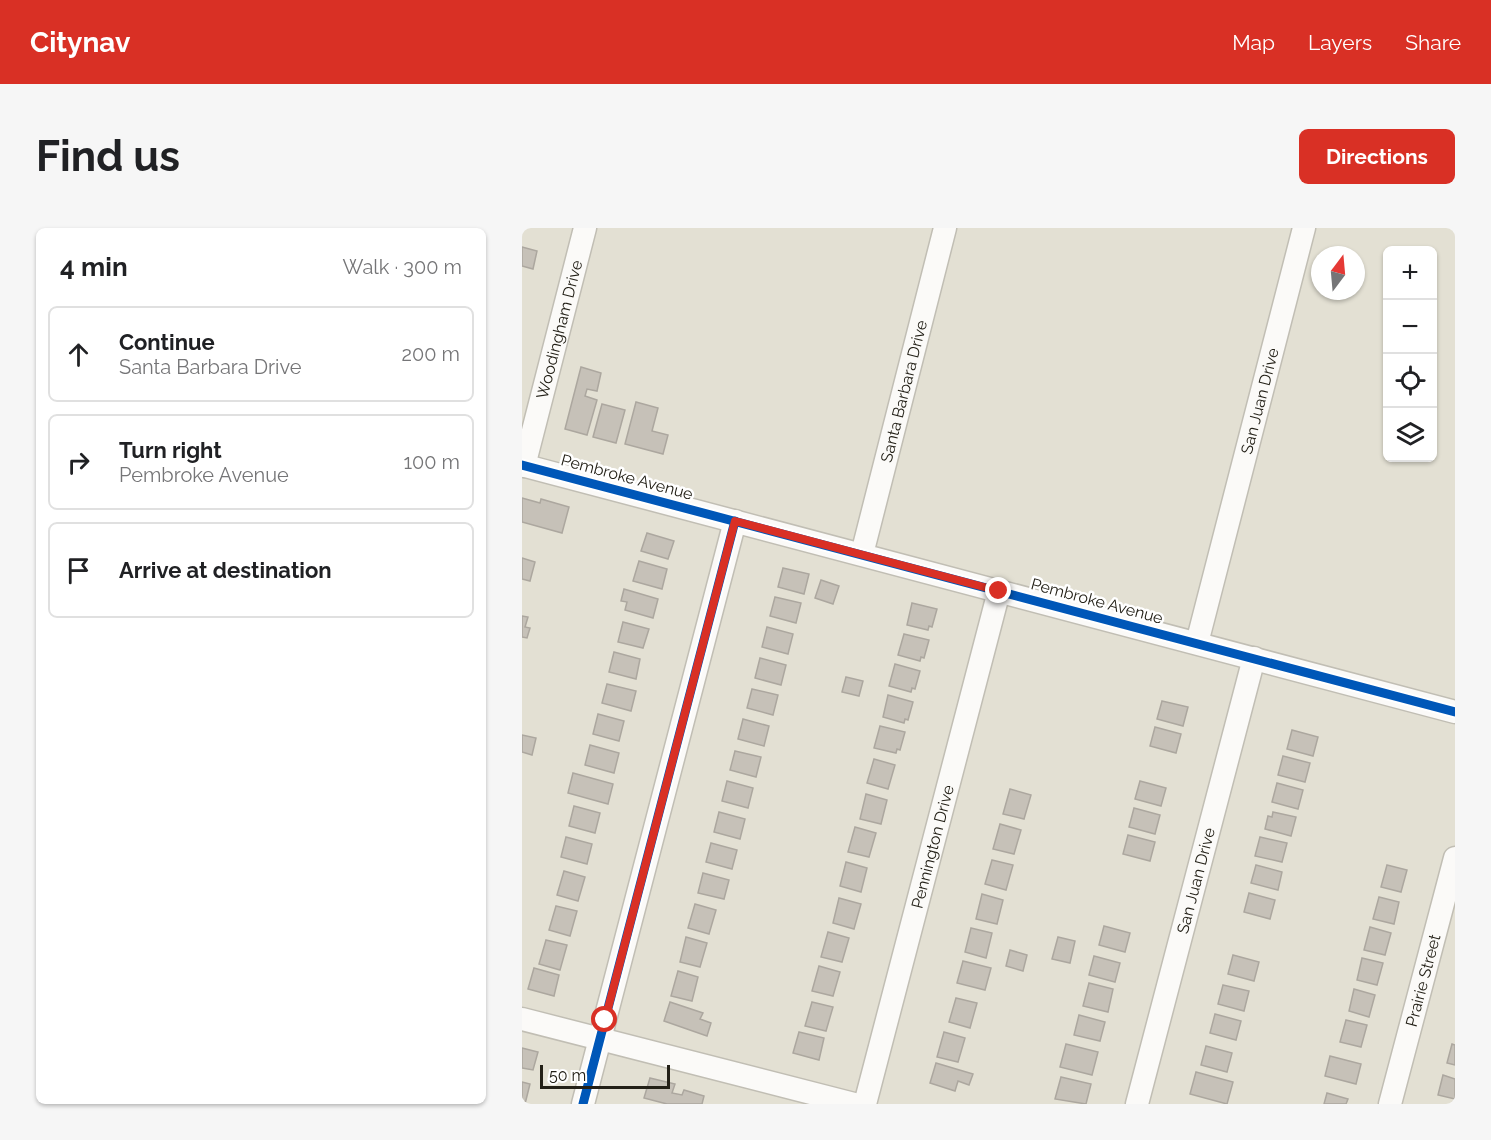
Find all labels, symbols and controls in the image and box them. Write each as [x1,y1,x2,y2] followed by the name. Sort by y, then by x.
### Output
[30,26,130,59] text: Citynav
[1232,30,1275,55] text: Map
[1308,30,1372,55] text: Layers
[1405,30,1461,55] text: Share
[1299,129,1455,184] button: Directions
[36,132,180,181] text: Find us
[1311,246,1365,300] north arrow
[1383,246,1437,462] map controls
[1383,246,1437,300] button: +
[60,252,128,282] text: 4 min
[343,255,462,279] text: Walk · 300 m
[532,258,586,401] street label: Woodingham Drive
[1383,300,1437,354] button: −
[876,318,931,464] street label: Santa Barbara Drive
[119,329,215,355] text: Continue
[62,338,95,371] icon: ahead
[402,342,460,366] text: 200 m
[1237,346,1282,456] street label: San Juan Drive
[1383,354,1437,408] button: locate
[119,355,301,379] text: Santa Barbara Drive
[1383,408,1437,462] button: layers
[119,437,222,463] text: Turn right
[62,446,95,479] icon: right
[403,450,460,474] text: 100 m
[559,450,695,504] street label: Pembroke Avenue
[119,463,289,487] text: Pembroke Avenue
[62,554,95,587] icon: arrive
[119,557,332,583] text: Arrive at destination
[1029,574,1165,628] street label: Pembroke Avenue
[985,577,1011,603] route end
[907,783,957,910] street label: Pennington Drive
[1173,825,1219,936] street label: San Juan Drive
[1401,931,1444,1029] street label: Prairie Street
[591,1006,617,1032] route start
[540,1062,670,1090] scale bar
[549,1066,586,1085] text: 50 m

